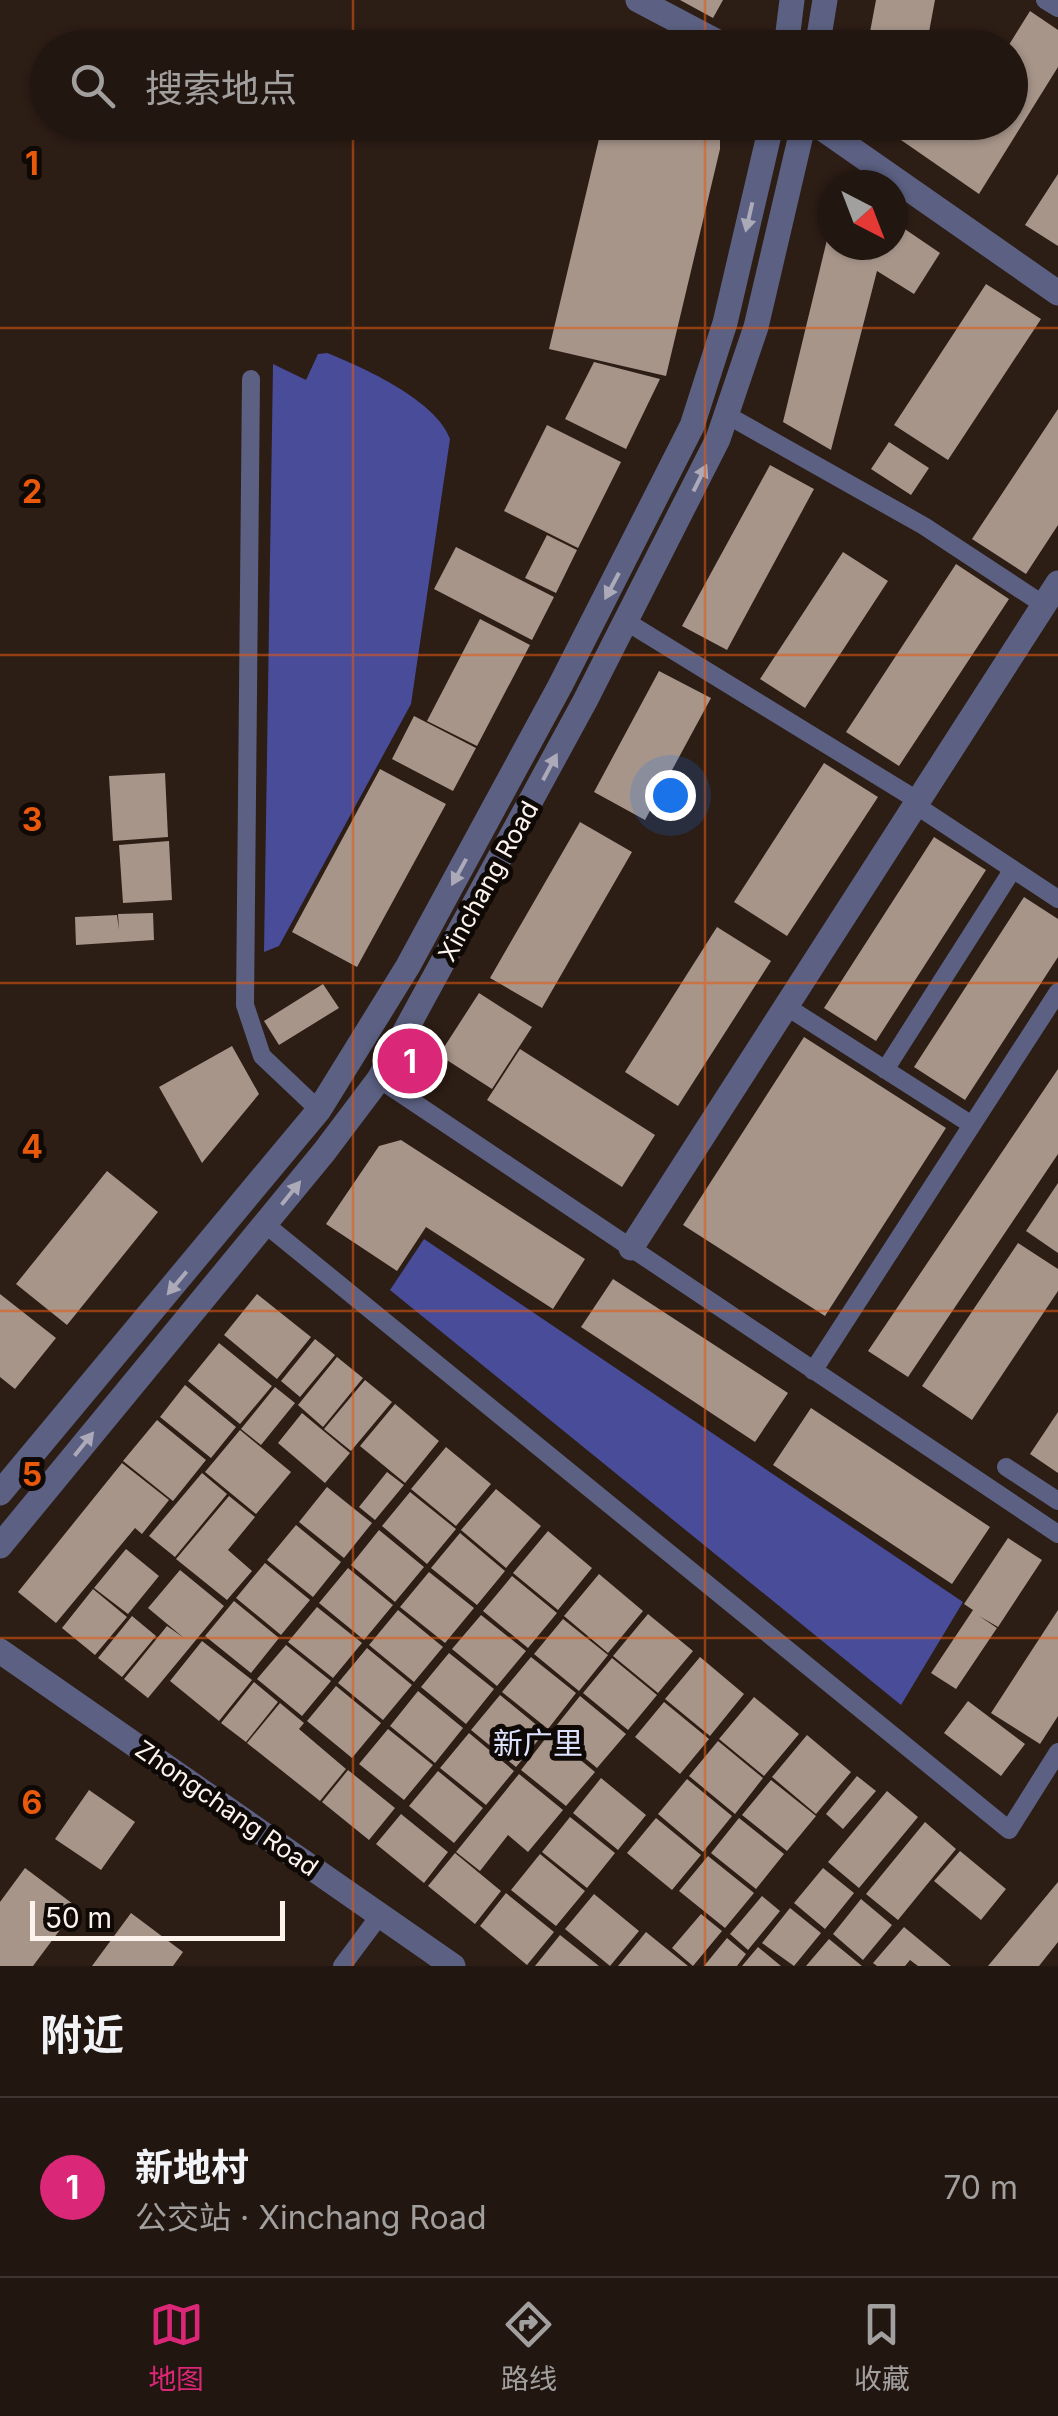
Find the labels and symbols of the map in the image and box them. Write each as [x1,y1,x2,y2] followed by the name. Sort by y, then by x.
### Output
[25,144,39,183] text: 1
[818,170,908,260] north arrow
[741,202,756,233] one-way arrow
[691,464,708,493] one-way arrow
[22,472,42,511] text: 2
[604,571,621,600] one-way arrow
[541,752,558,781] one-way arrow
[645,770,696,821] your location
[432,796,544,966] street label: Xinchang Road
[22,800,42,839] text: 3
[450,858,468,886] one-way arrow
[378,1024,442,1098] pin: 1
[21,1127,43,1166] text: 4
[280,1180,301,1205] one-way arrow
[166,1270,188,1295] one-way arrow
[73,1431,94,1456] one-way arrow
[22,1455,42,1494] text: 5
[493,1725,583,1761] district label: 新广里
[130,1734,324,1882] street label: Zhongchang Road
[22,1783,42,1822] text: 6
[30,1896,285,1940] scale bar

